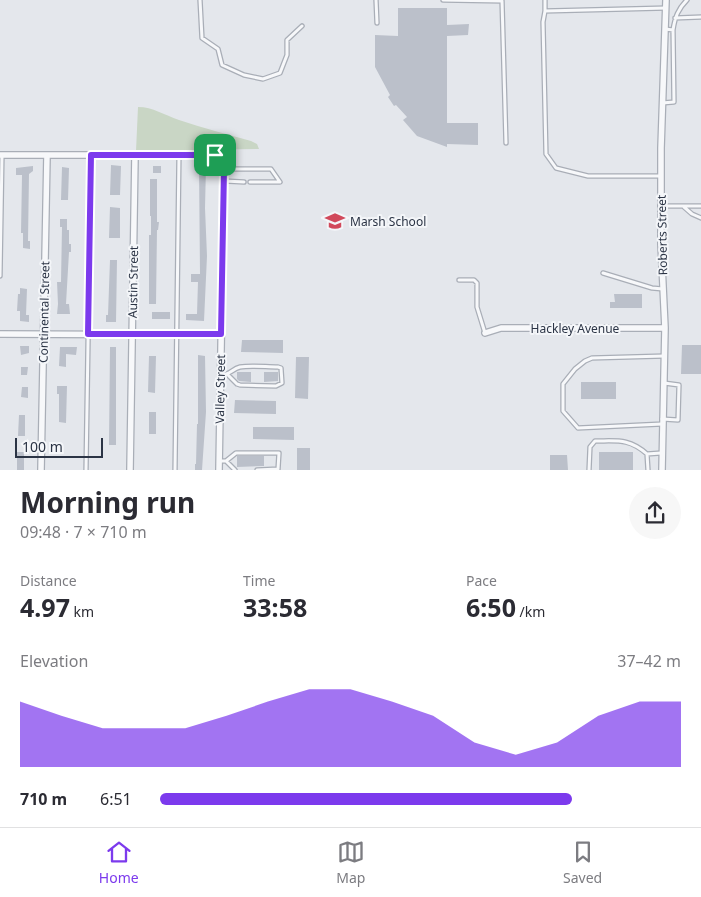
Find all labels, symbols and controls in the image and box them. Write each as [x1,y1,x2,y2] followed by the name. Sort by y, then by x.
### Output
[194,134,236,176] pin
[201,141,229,169] icon: arrive
[653,194,671,275] street label: Roberts Street
[324,210,346,232] school or university icon: Marsh School
[350,213,426,230] place label: Marsh School
[124,245,142,318] street label: Austin Street
[35,260,53,363] street label: Continental Street
[531,320,620,337] street label: Hackley Avenue
[211,354,229,424] street label: Valley Street
[15,434,102,458] scale bar
[22,437,63,456] text: 100 m
[20,483,195,521] text: Morning run
[629,487,681,539] button: share
[20,521,147,543] text: 09:48 · 7 × 710 m
[20,571,77,590] text: Distance
[243,571,275,590] text: Time
[466,571,497,590] text: Pace
[20,590,70,624] text: 4.97
[243,590,307,624] text: 33:58
[466,590,516,624] text: 6:50
[70,602,94,621] text: km
[516,602,545,621] text: /km
[20,650,88,672] text: Elevation
[617,650,681,672] text: 37–42 m
[20,788,67,810] text: 710 m
[100,788,132,810] text: 6:51
[99,838,139,887] tab: Home
[336,838,365,887] tab: Map
[563,838,602,887] tab: Saved

